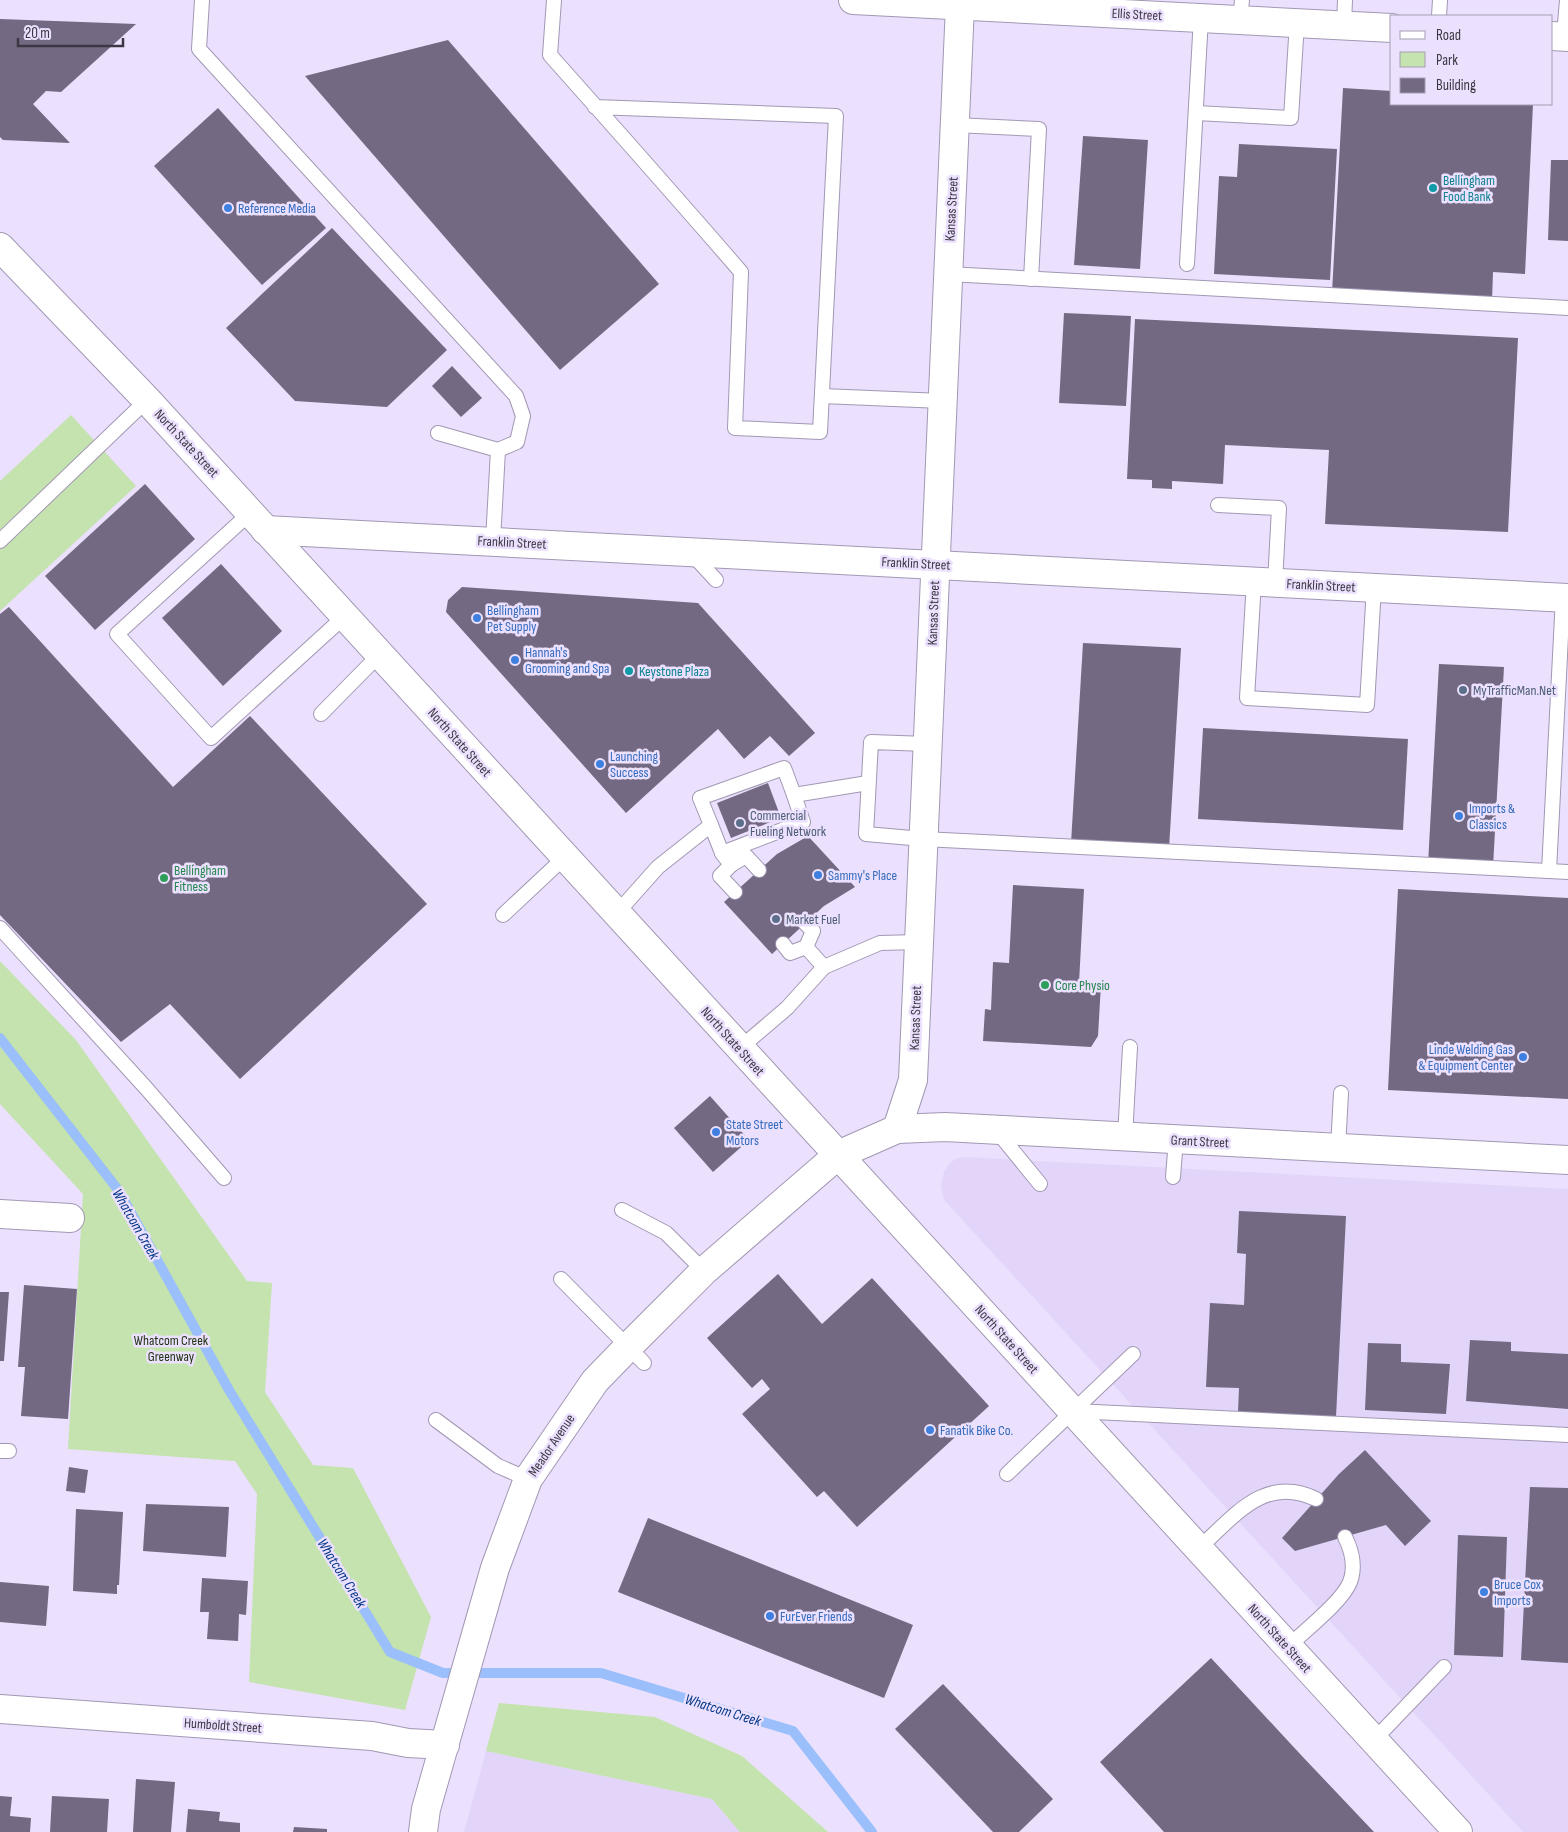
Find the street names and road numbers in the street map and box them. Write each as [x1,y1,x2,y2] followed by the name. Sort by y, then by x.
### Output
[1111,5,1163,24] street label: Ellis Street
[941,176,962,242] street label: Kansas Street
[151,406,222,481] street label: North State Street
[477,532,547,553] street label: Franklin Street
[881,553,951,574] street label: Franklin Street
[1286,575,1356,596] street label: Franklin Street
[924,580,943,646] street label: Kansas Street
[424,704,495,780] street label: North State Street
[906,985,925,1051] street label: Kansas Street
[697,1003,768,1079] street label: North State Street
[1170,1131,1230,1152] street label: Grant Street
[971,1301,1042,1377] street label: North State Street
[524,1411,578,1480] street label: Meador Avenue
[1244,1600,1315,1676] street label: North State Street
[183,1714,262,1737] street label: Humboldt Street

